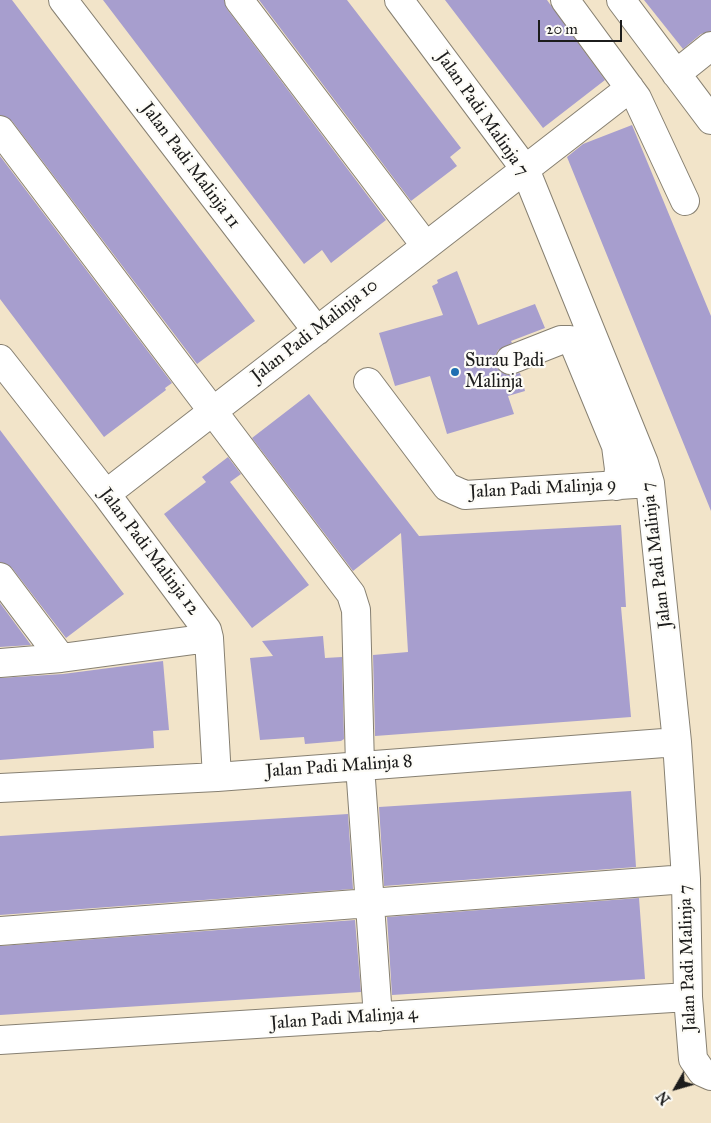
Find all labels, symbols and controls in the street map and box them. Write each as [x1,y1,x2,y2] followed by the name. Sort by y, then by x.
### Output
[541,10,625,42] scale bar
[546,20,578,38] text: 20 m
[431,48,533,180] street label: Jalan Padi Malinja 7
[136,99,244,233] street label: Jalan Padi Malinja 11
[247,275,383,387] street label: Jalan Padi Malinja 10
[465,351,544,394] place label: Surau Padi Malinja
[449,366,461,378] marker: Surau Padi Malinja
[469,474,617,504] street label: Jalan Padi Malinja 9
[637,481,677,629] street label: Jalan Padi Malinja 7
[94,484,204,620] street label: Jalan Padi Malinja 12
[265,751,413,783] street label: Jalan Padi Malinja 8
[675,884,701,1032] street label: Jalan Padi Malinja 7
[270,1003,418,1035] street label: Jalan Padi Malinja 4
[651,1063,701,1113] north arrow
[653,1088,674,1107] text: N

